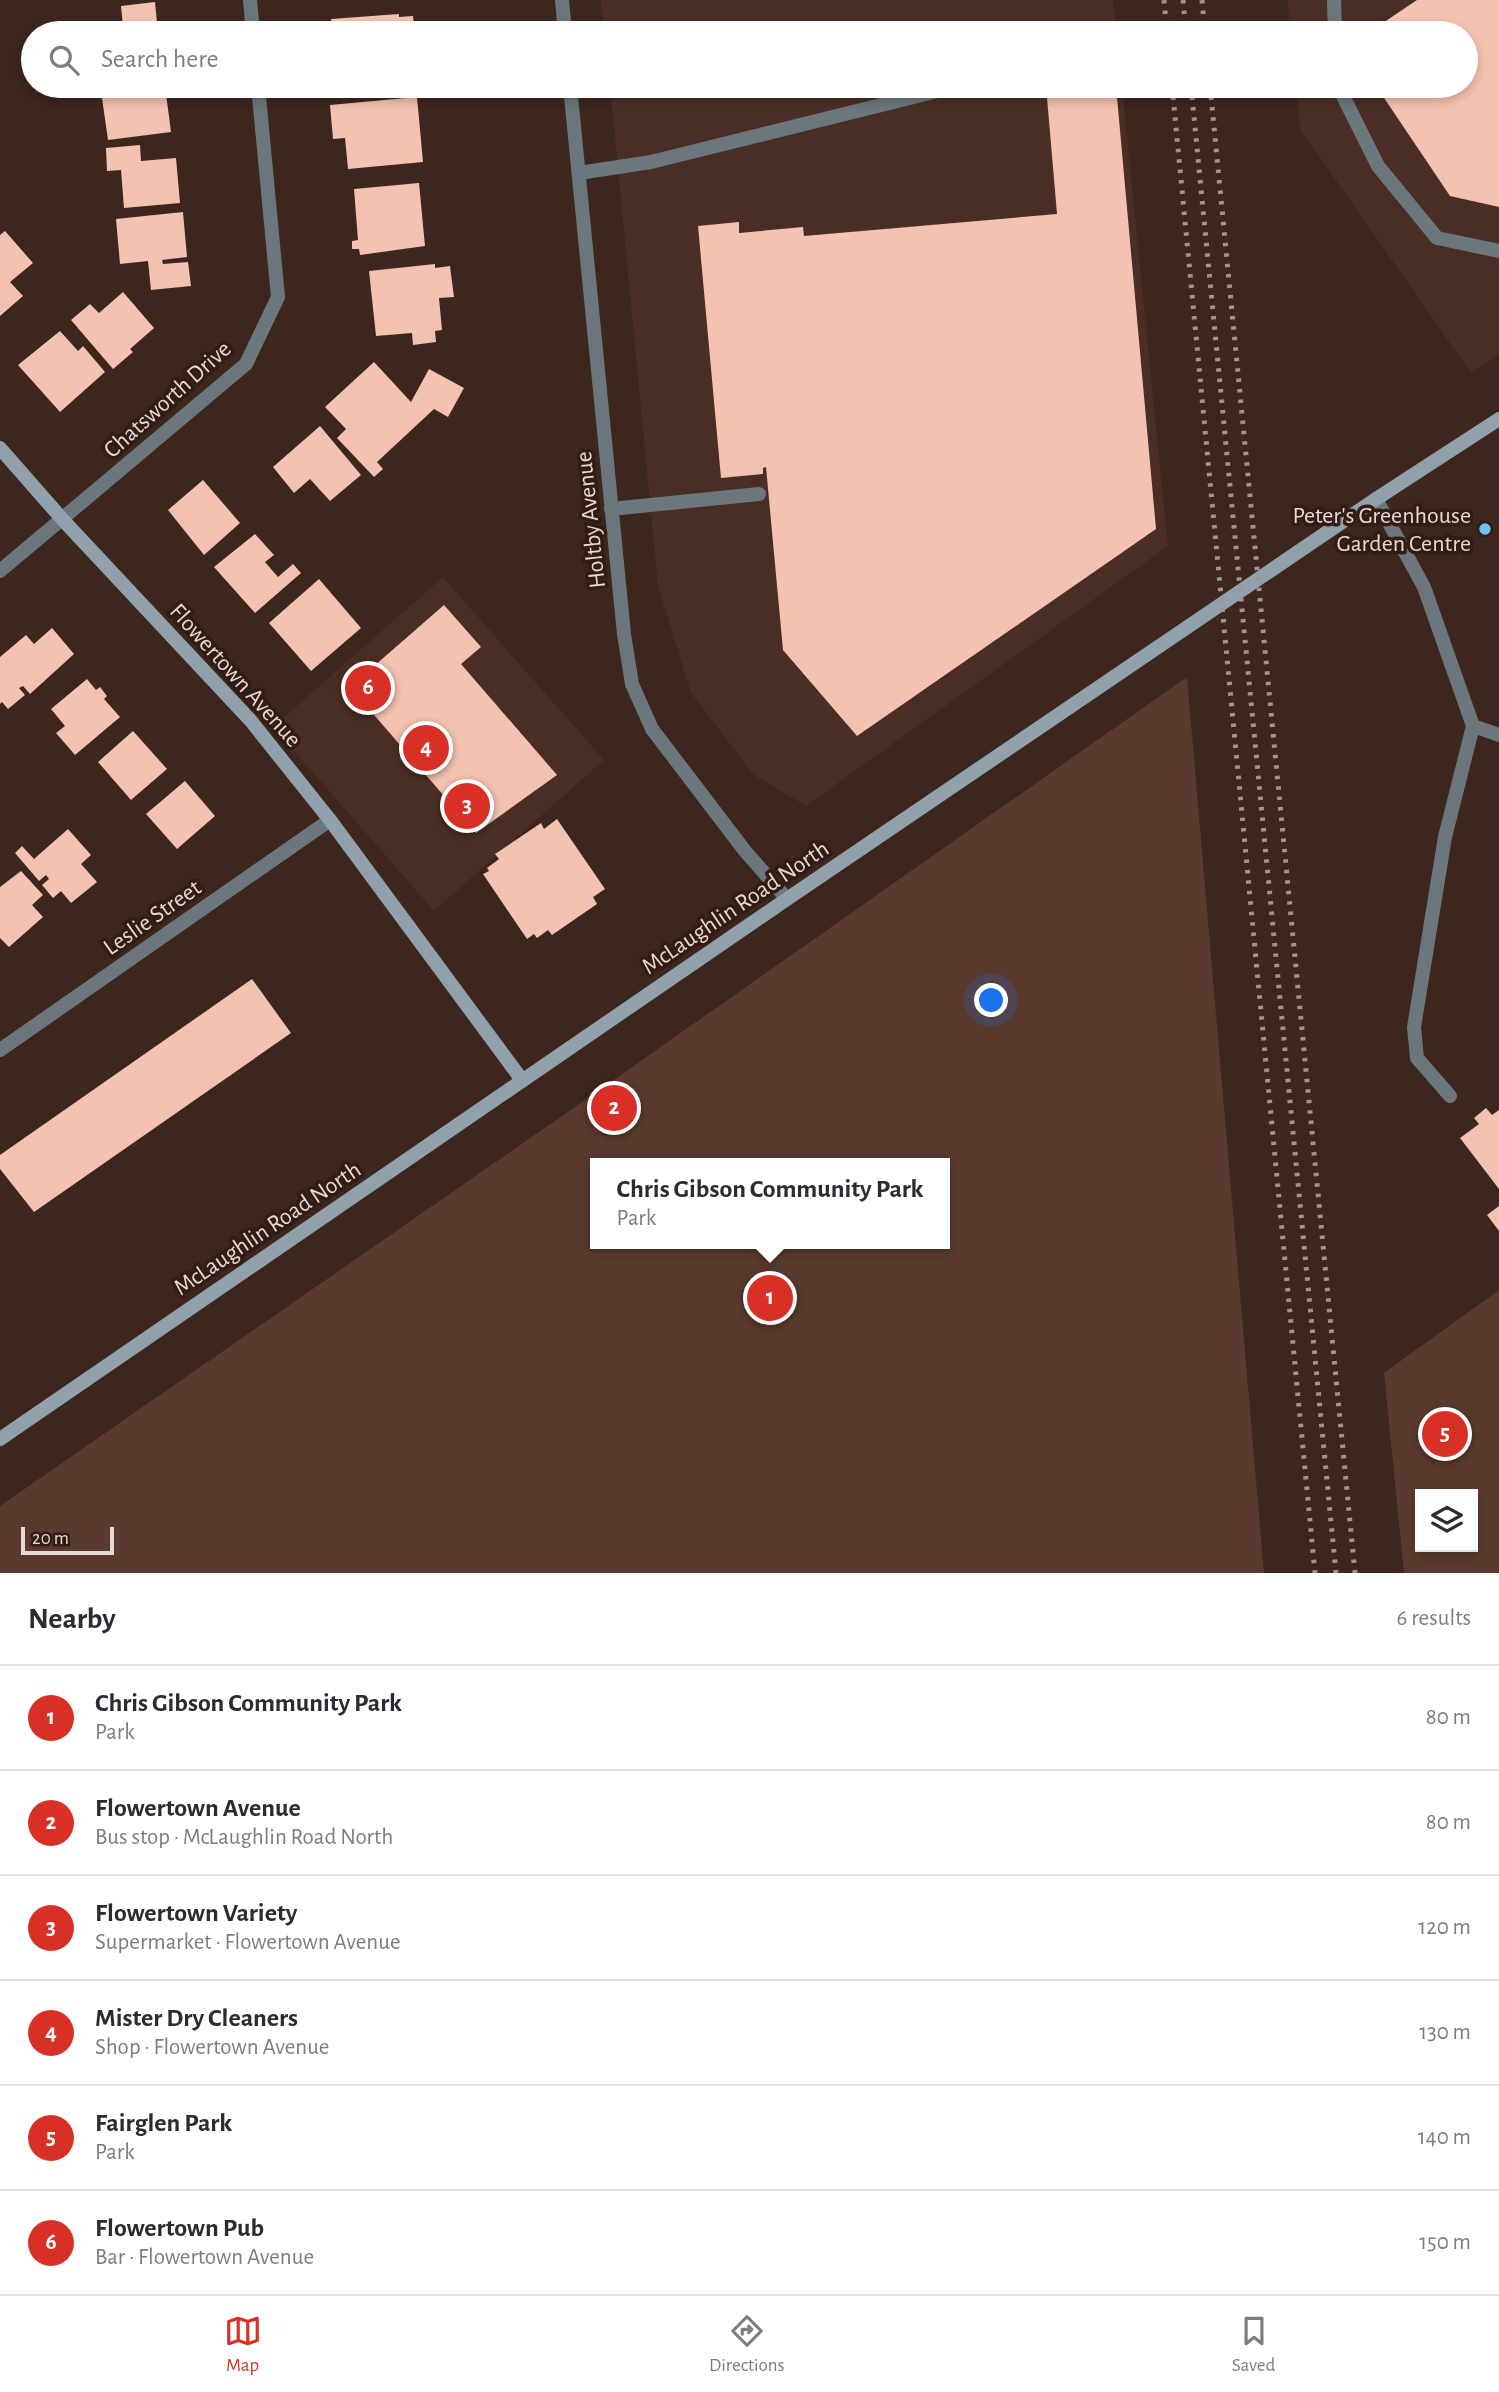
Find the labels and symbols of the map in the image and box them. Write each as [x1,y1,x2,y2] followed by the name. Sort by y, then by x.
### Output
[100,337,236,463] street label: Chatsworth Drive
[572,450,610,590] street label: Holtby Avenue
[1292,504,1471,556] place label: Peter's Greenhouse Garden Centre
[1477,521,1493,537] marker: Peter's Greenhouse Garden Centre
[165,599,306,752] street label: Flowertown Avenue
[345,662,391,714] pin: 6
[403,722,449,774] pin: 4
[444,780,490,832] pin: 3
[638,836,833,979] street label: McLaughlin Road North
[99,875,206,960] street label: Leslie Street
[974,983,1008,1017] your location
[591,1082,637,1134] pin: 2
[170,1157,365,1300] street label: McLaughlin Road North
[747,1272,793,1324] pin: 1
[1422,1408,1468,1460] pin: 5
[21,1524,114,1556] scale bar

